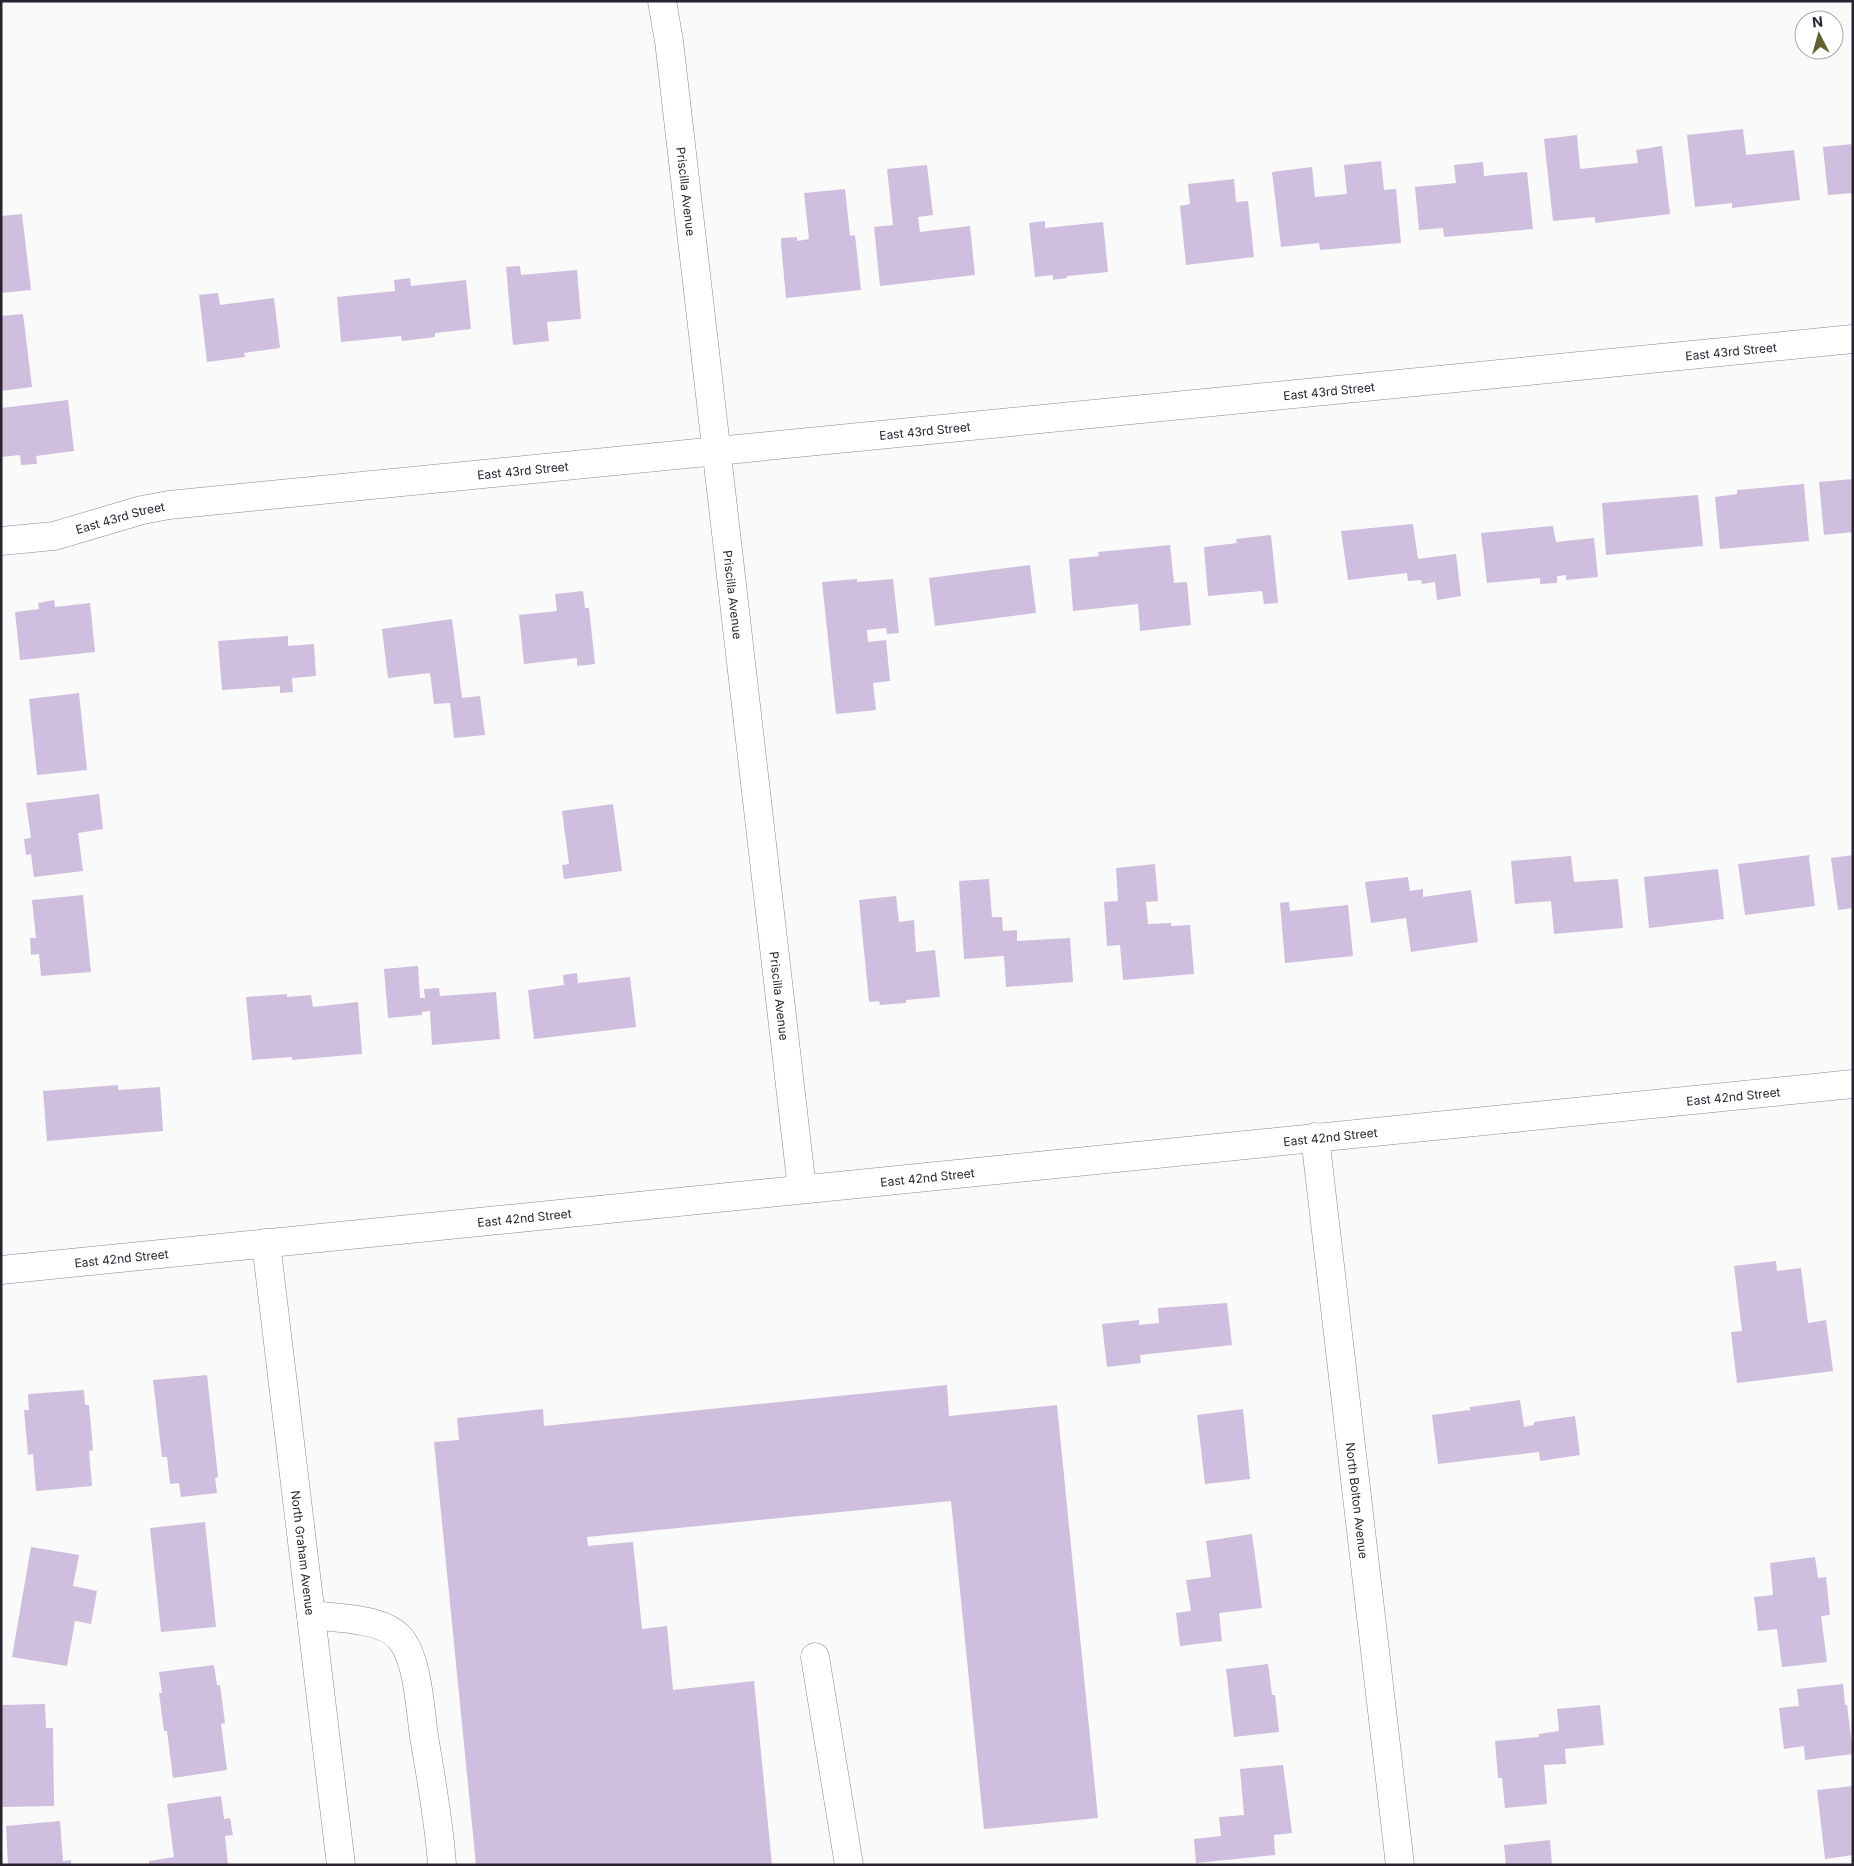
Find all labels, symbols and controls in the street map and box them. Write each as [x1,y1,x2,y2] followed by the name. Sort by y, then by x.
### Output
[1794,10,1844,60] north arrow
[1811,13,1824,31] text: N
[674,146,699,237] street label: Priscilla Avenue
[1685,339,1777,363] street label: East 43rd Street
[1283,379,1375,403] street label: East 43rd Street
[878,419,971,442] street label: East 43rd Street
[476,458,569,482] street label: East 43rd Street
[74,498,166,537] street label: East 43rd Street
[721,549,746,640] street label: Priscilla Avenue
[767,951,792,1041] street label: Priscilla Avenue
[1686,1084,1781,1108] street label: East 42nd Street
[1283,1124,1378,1149] street label: East 42nd Street
[880,1165,975,1189] street label: East 42nd Street
[477,1205,572,1230] street label: East 42nd Street
[74,1246,169,1270] street label: East 42nd Street
[1343,1441,1372,1560] street label: North Bolton Avenue
[288,1490,318,1616] street label: North Graham Avenue

